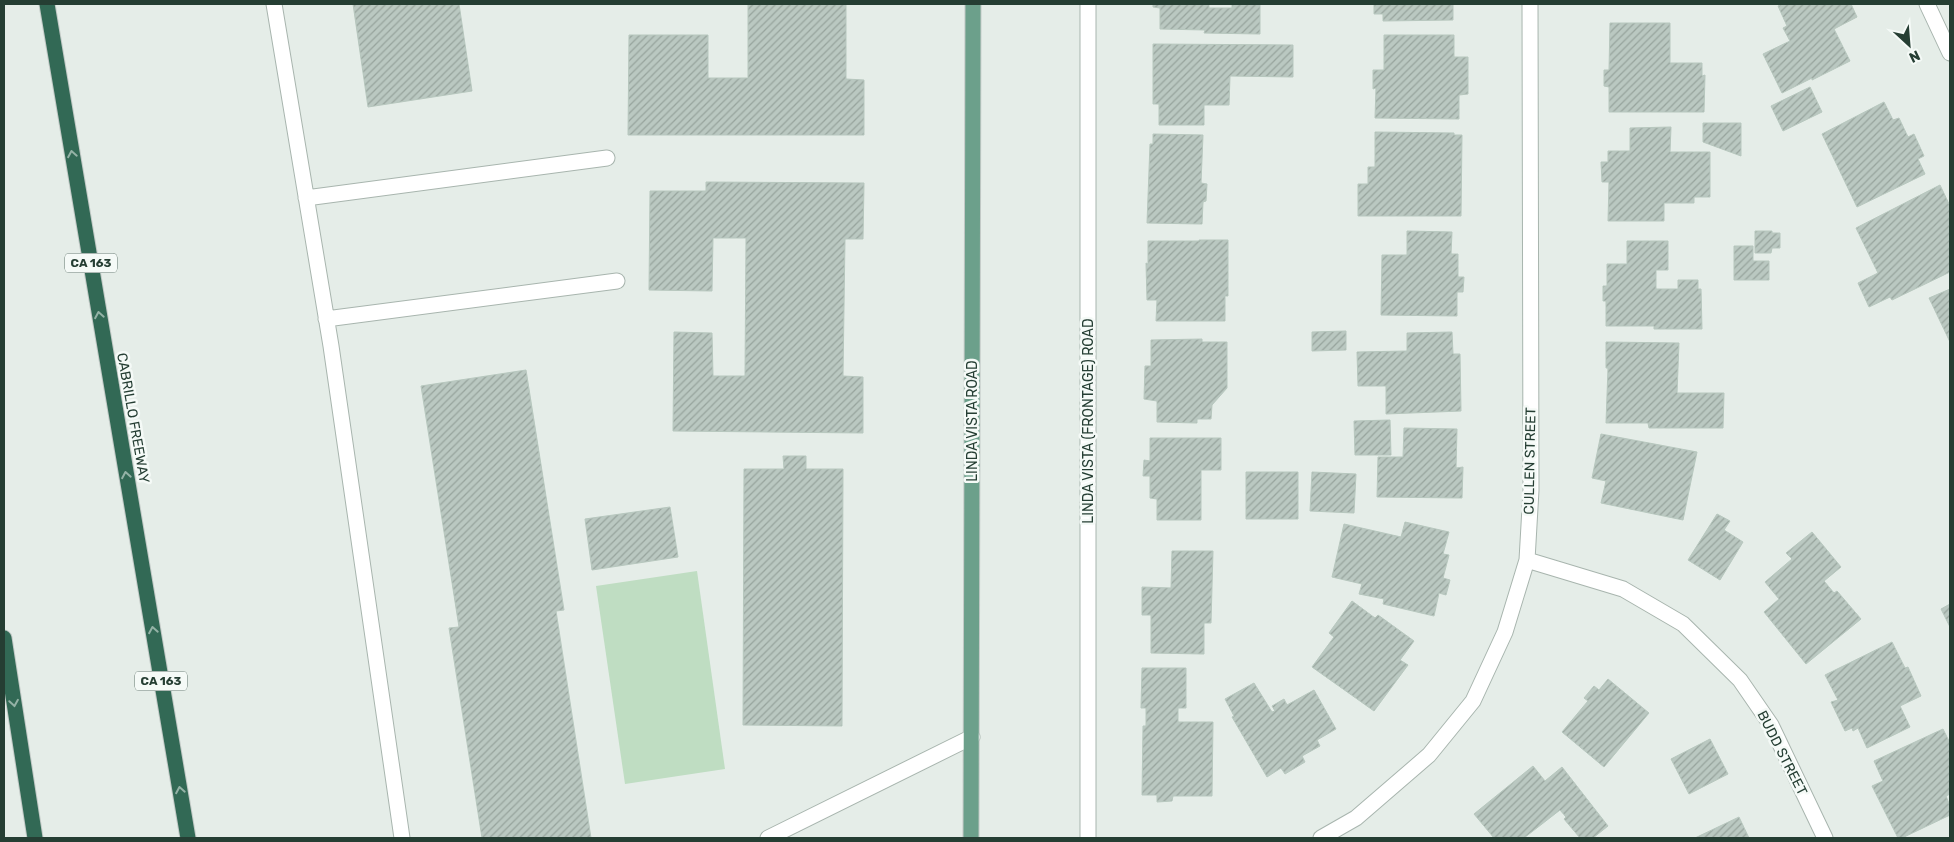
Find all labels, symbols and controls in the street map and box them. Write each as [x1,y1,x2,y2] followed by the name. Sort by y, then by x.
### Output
[1884,20,1934,70] north arrow
[1906,46,1923,66] text: N
[68,150,78,159] one-way arrow
[65,254,117,272] road number: CA 163
[95,310,105,319] one-way arrow
[1080,318,1097,524] street label: LINDA VISTA (FRONTAGE) ROAD
[113,351,153,485] street label: CABRILLO FREEWAY
[964,360,981,482] street label: LINDA VISTA ROAD
[1521,407,1539,515] street label: CULLEN STREET
[122,471,132,479] one-way arrow
[148,626,158,634] one-way arrow
[135,671,187,690] road number: CA 163
[8,700,19,708] one-way arrow
[1753,708,1811,798] street label: BUDD STREET
[176,786,186,795] one-way arrow

